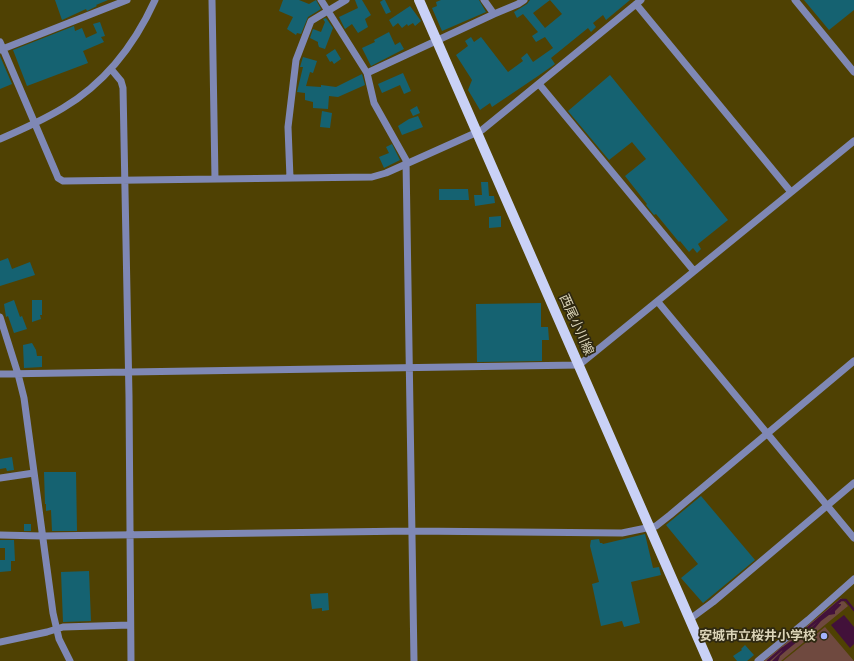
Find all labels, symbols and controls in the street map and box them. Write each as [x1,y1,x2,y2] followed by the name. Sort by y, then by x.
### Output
[556,292,596,358] street label: 西尾小川線
[699,628,816,644] place label: 安城市立桜井小学校
[819,631,829,641] marker: 安城市立桜井小学校

